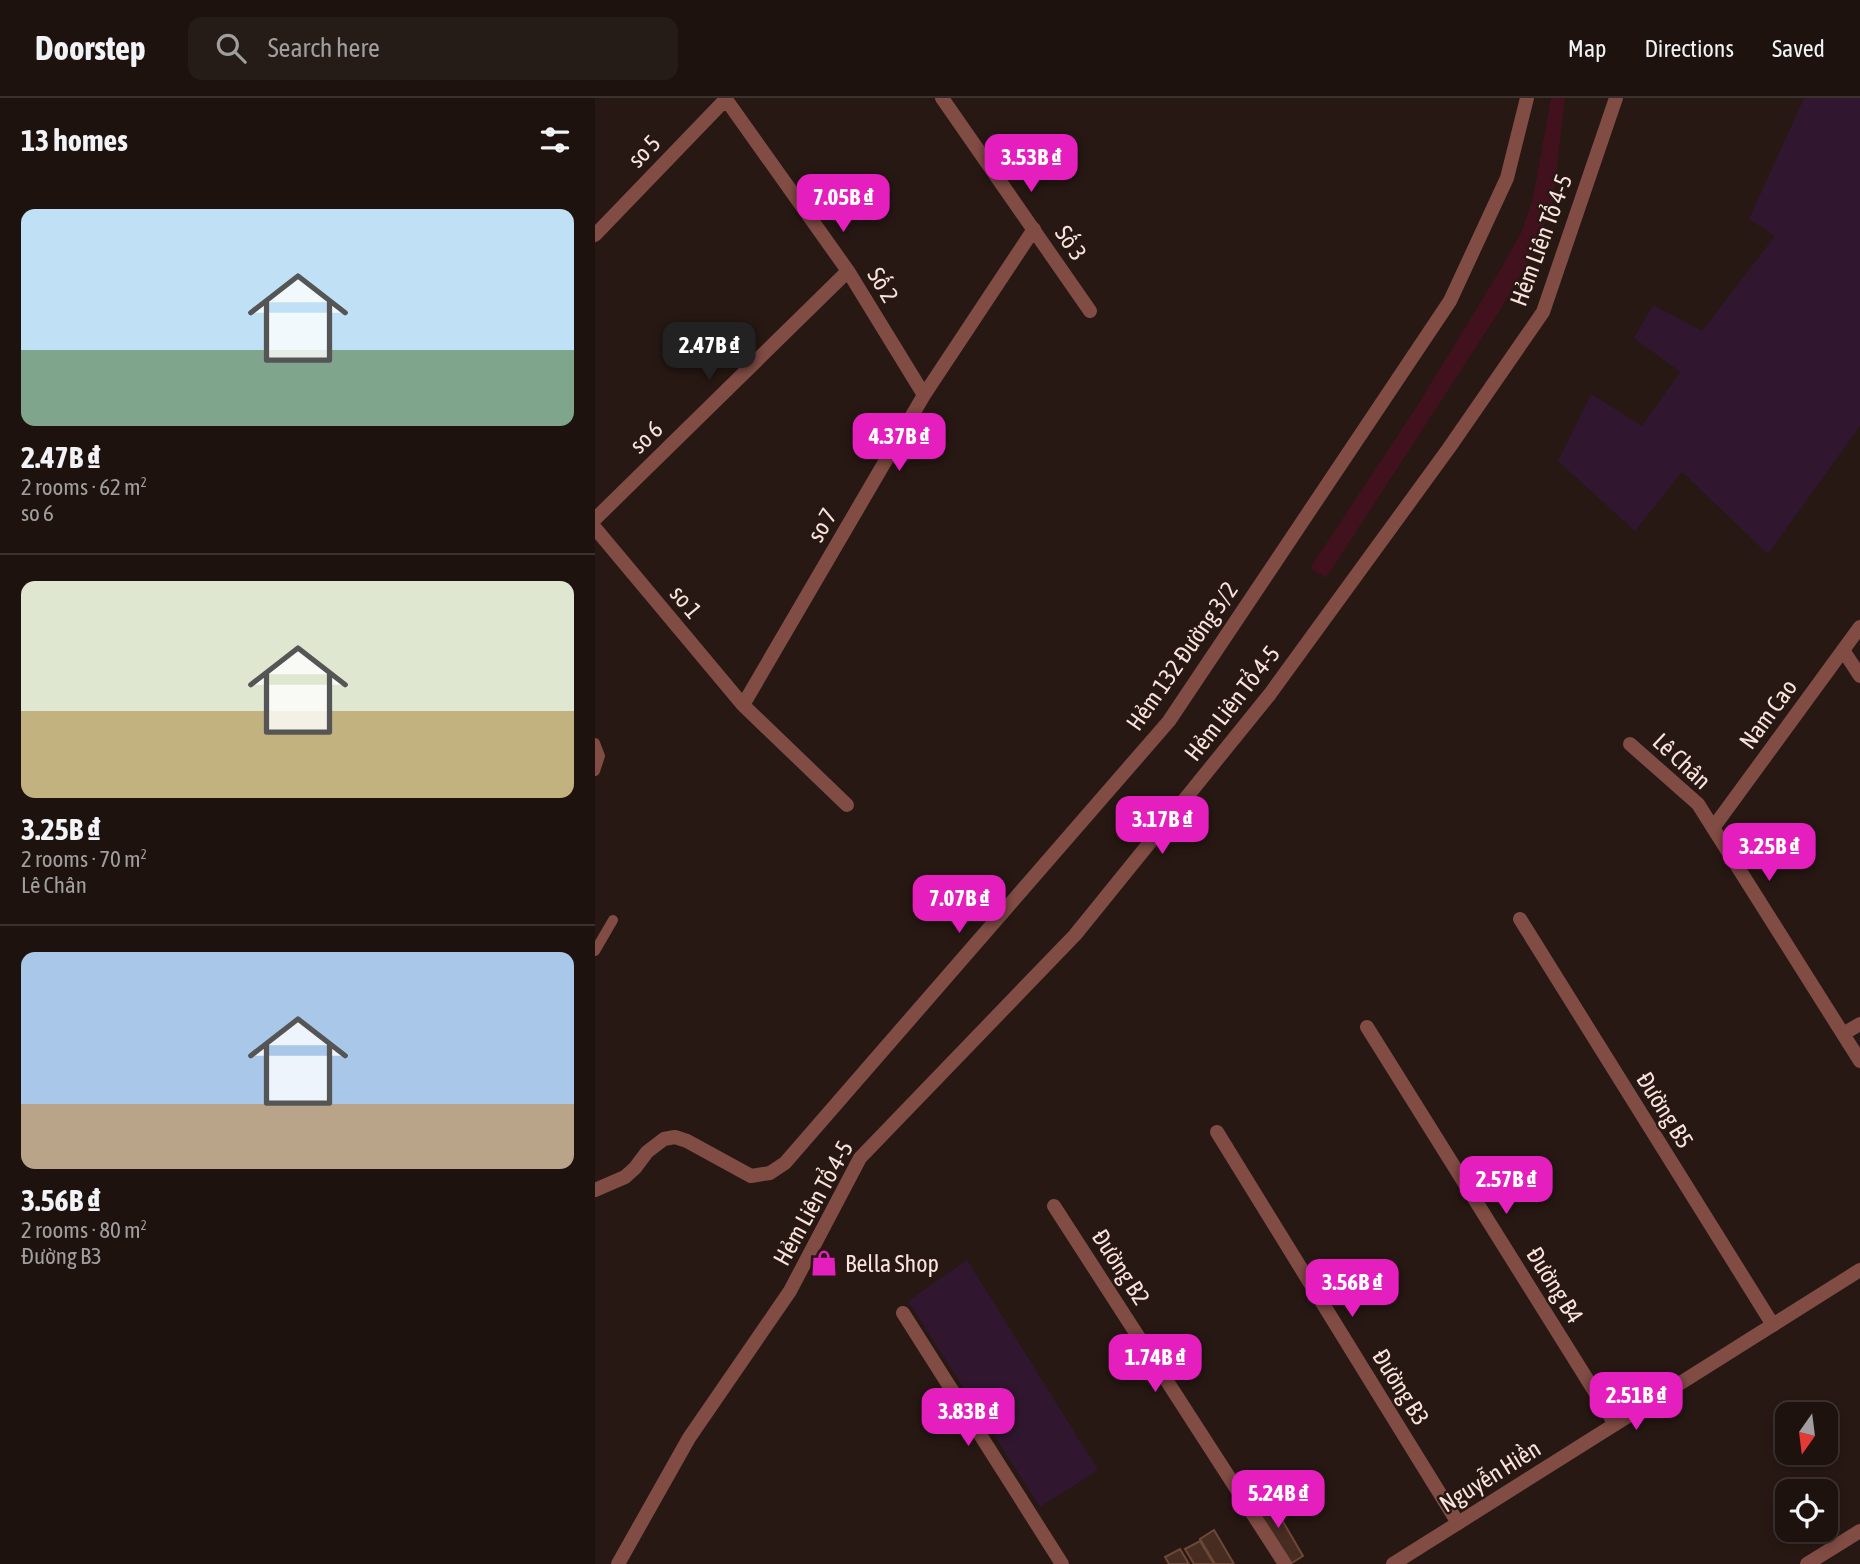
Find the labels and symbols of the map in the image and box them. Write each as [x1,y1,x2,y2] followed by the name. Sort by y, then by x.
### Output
[622,129,666,173] street label: so 5
[966,134,1096,194] pin: 3.53B ₫
[1503,170,1577,310] street label: Hẻm Liên Tổ 4-5
[778,174,908,234] pin: 7.05B ₫
[1050,221,1092,265] street label: Số 3
[862,263,904,307] street label: Số 2
[644,322,774,382] pin: 2.47B ₫
[834,414,964,473] pin: 4.37B ₫
[624,415,668,459] street label: so 6
[802,503,842,547] street label: so 7
[1121,577,1243,735] street label: Hẻm 132 Đường 3/2
[665,580,707,624] street label: so 1
[1177,639,1285,766] street label: Hẻm Liên Tổ 4-5
[1734,674,1802,754] street label: Nam Cao
[1648,728,1716,794] street label: Lê Chân
[1097,796,1227,856] pin: 3.17B ₫
[1704,824,1834,883] pin: 3.25B ₫
[894,876,1024,935] pin: 7.07B ₫
[1631,1067,1699,1153] street label: Đường B5
[766,1135,858,1270] street label: Hẻm Liên Tổ 4-5
[1441,1156,1571,1216] pin: 2.57B ₫
[1087,1224,1155,1310] street label: Đường B2
[1521,1242,1589,1328] street label: Đường B4
[809,1248,839,1278] shop icon: Bella Shop
[845,1250,939,1277] place label: Bella Shop
[1287,1260,1417,1319] pin: 3.56B ₫
[1090,1334,1220,1394] pin: 1.74B ₫
[1367,1344,1435,1430] street label: Đường B3
[1571,1372,1701,1432] pin: 2.51B ₫
[903,1388,1033,1448] pin: 3.83B ₫
[1775,1402,1837,1465] north arrow
[1435,1434,1545,1518] street label: Nguyễn Hiền
[1213,1470,1343,1530] pin: 5.24B ₫

